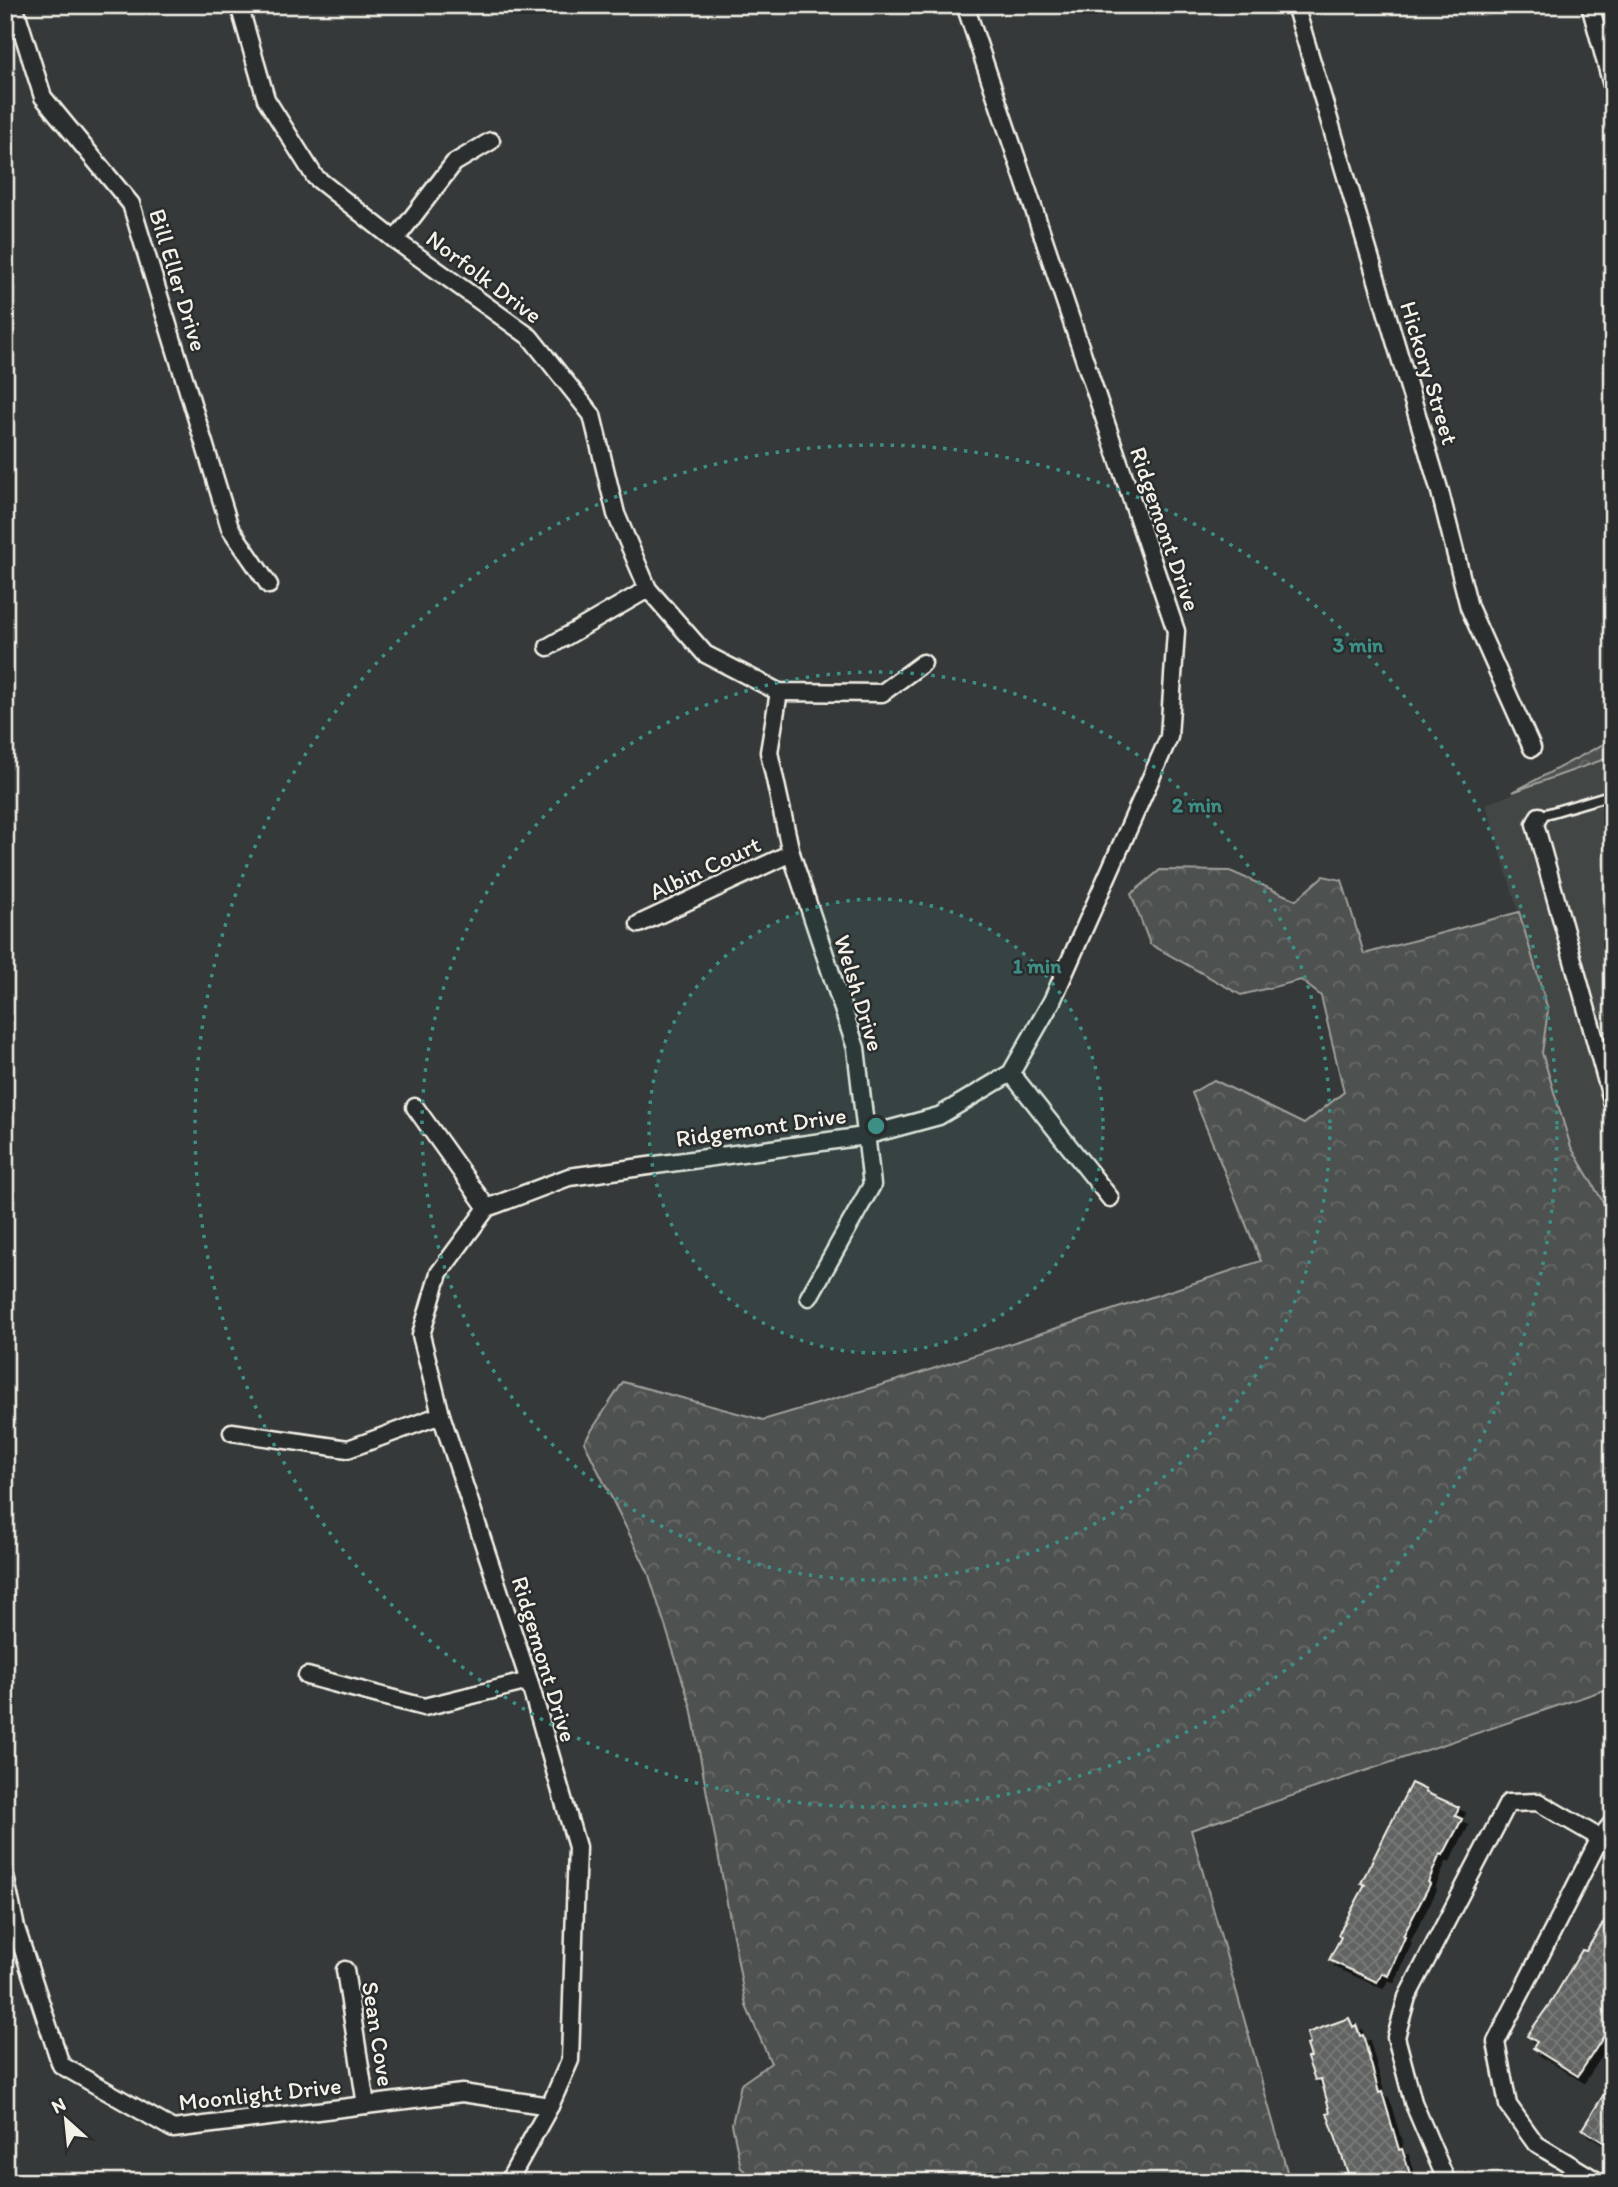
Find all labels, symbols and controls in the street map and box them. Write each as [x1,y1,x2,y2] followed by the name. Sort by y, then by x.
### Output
[143,205,214,355] street label: Bill Eller Drive
[421,224,548,330] street label: Norfolk Drive
[1394,298,1465,448] street label: Hickory Street
[1124,443,1207,615] street label: Ridgemont Drive
[1333,632,1384,657] text: 3 min
[1172,792,1223,817] text: 2 min
[645,829,765,906] street label: Albin Court
[828,931,891,1055] street label: Welsh Drive
[1013,953,1062,978] text: 1 min
[674,1100,848,1153] street label: Ridgemont Drive
[864,1114,888,1138] centre of rings
[505,1572,583,1745] street label: Ridgemont Drive
[356,1979,401,2088] street label: Sean Cove
[177,2071,343,2116] street label: Moonlight Drive
[32,2086,102,2156] north arrow
[48,2092,69,2118] text: N

